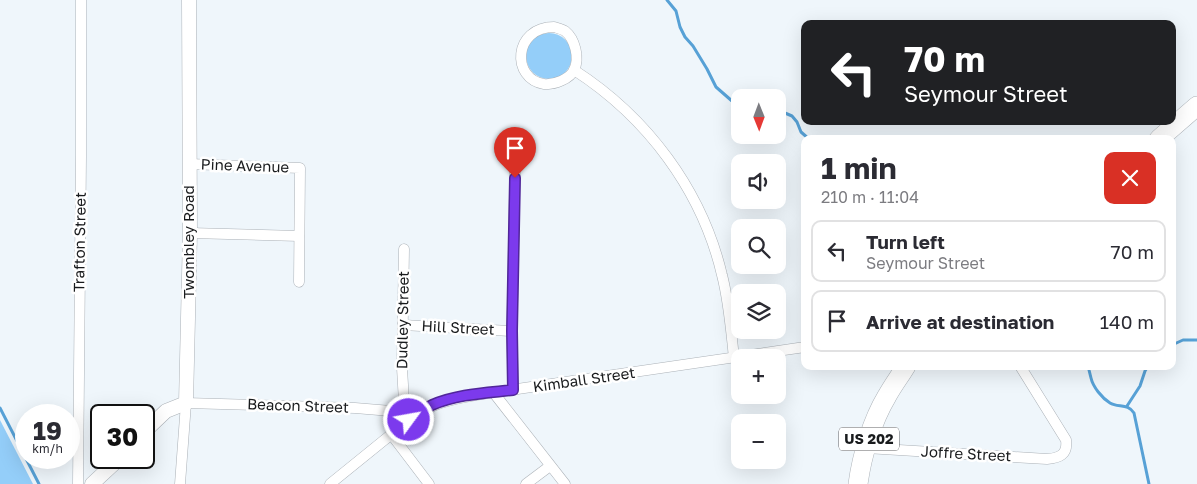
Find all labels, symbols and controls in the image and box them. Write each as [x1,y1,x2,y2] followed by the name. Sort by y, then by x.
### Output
[904,38,985,80] text: 70 m
[821,40,886,105] icon: left
[904,80,1068,107] text: Seymour Street
[731,89,786,144] north arrow
[731,89,786,469] map controls
[494,127,536,178] pin
[501,134,529,162] icon: arrive
[821,150,897,186] text: 1 min
[1104,152,1156,204] button: close
[201,154,290,176] street label: Pine Avenue
[731,154,786,209] button: sound
[179,185,197,299] street label: Twombley Road
[821,187,919,207] text: 210 m · 11:04
[69,192,89,292] street label: Trafton Street
[731,219,786,274] button: search
[866,230,945,253] text: Turn left
[823,237,851,265] icon: left
[1111,240,1154,263] text: 70 m
[866,253,985,273] text: Seymour Street
[392,271,412,369] street label: Dudley Street
[731,284,786,339] button: layers
[823,307,851,335] icon: arrive
[866,310,1054,333] text: Arrive at destination
[1100,310,1154,333] text: 140 m
[421,316,495,338] street label: Hill Street
[731,349,786,404] button: +
[532,363,636,395] street label: Kimball Street
[382,393,434,445] position arrow
[247,394,349,416] street label: Beacon Street
[90,404,155,469] speed limit sign: 30
[731,414,786,469] button: −
[33,415,62,446] text: 19
[839,428,899,450] road number: US 202
[32,441,63,456] text: km/h
[920,442,1012,464] street label: Joffre Street

